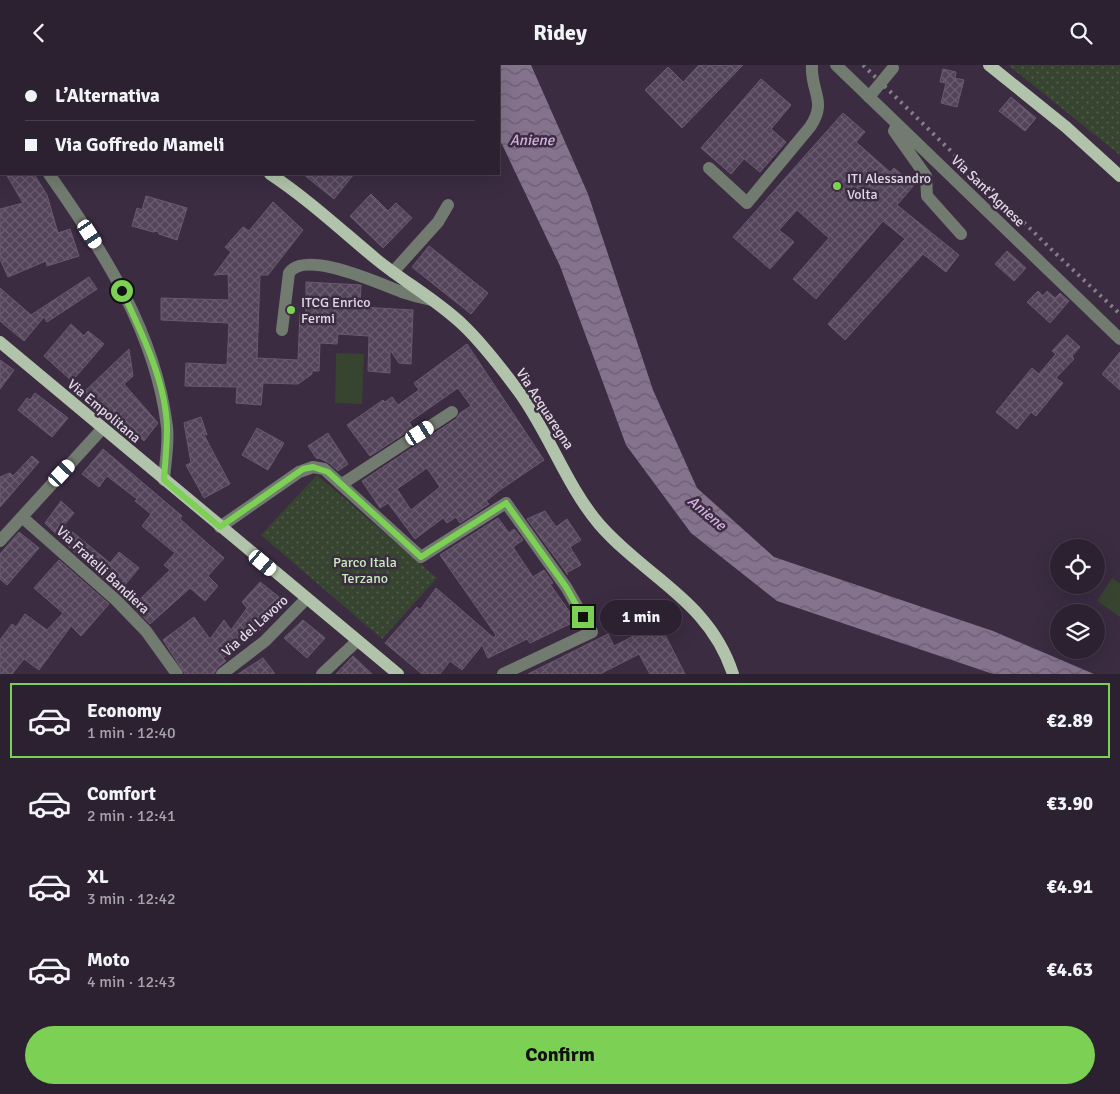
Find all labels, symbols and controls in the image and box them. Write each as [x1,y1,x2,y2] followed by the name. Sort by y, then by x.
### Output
[25,19,53,47] icon: back
[533,19,587,46] text: Ridey
[1067,19,1095,47] icon: search
[55,84,160,108] text: L’Alternativa
[510,131,556,149] water label: Aniene
[55,133,224,157] text: Via Goffredo Mameli
[948,152,1028,230] street label: Via Sant'Agnese
[847,170,931,203] place label: ITI Alessandro Volta
[831,180,843,192] marker: ITI Alessandro Volta
[75,217,104,251] car
[111,280,133,302] route start
[301,294,371,327] place label: ITCG Enrico Fermi
[285,304,297,316] marker: ITCG Enrico Fermi
[512,365,578,453] street label: Via Acquaregna
[64,375,144,447] street label: Via Empolitana
[403,419,436,447] car
[46,457,77,489] car
[684,492,731,535] water label: Aniene
[53,522,153,618] street label: Via Fratelli Bandiera
[1050,539,1105,659] map controls
[1050,539,1105,594] button: locate
[246,548,279,578] car
[333,554,397,587] park label: Parco Itala Terzano
[218,592,292,660] street label: Via del Lavoro
[600,599,683,635] callout: 1 min
[1050,604,1105,659] button: layers
[572,606,594,628] route end
[622,607,660,627] text: 1 min
[27,698,72,743] icon: car
[87,699,161,723] text: Economy
[1047,709,1093,733] text: €2.89
[87,723,176,743] text: 1 min · 12:40
[27,781,72,826] icon: car
[87,782,156,806] text: Comfort
[1047,792,1093,816] text: €3.90
[87,806,176,826] text: 2 min · 12:41
[27,864,72,909] icon: car
[87,865,109,889] text: XL
[1047,875,1093,899] text: €4.91
[87,889,176,909] text: 3 min · 12:42
[27,947,72,992] icon: car
[87,948,130,972] text: Moto
[1047,958,1093,982] text: €4.63
[87,972,176,992] text: 4 min · 12:43
[25,1026,1095,1084] button: Confirm

